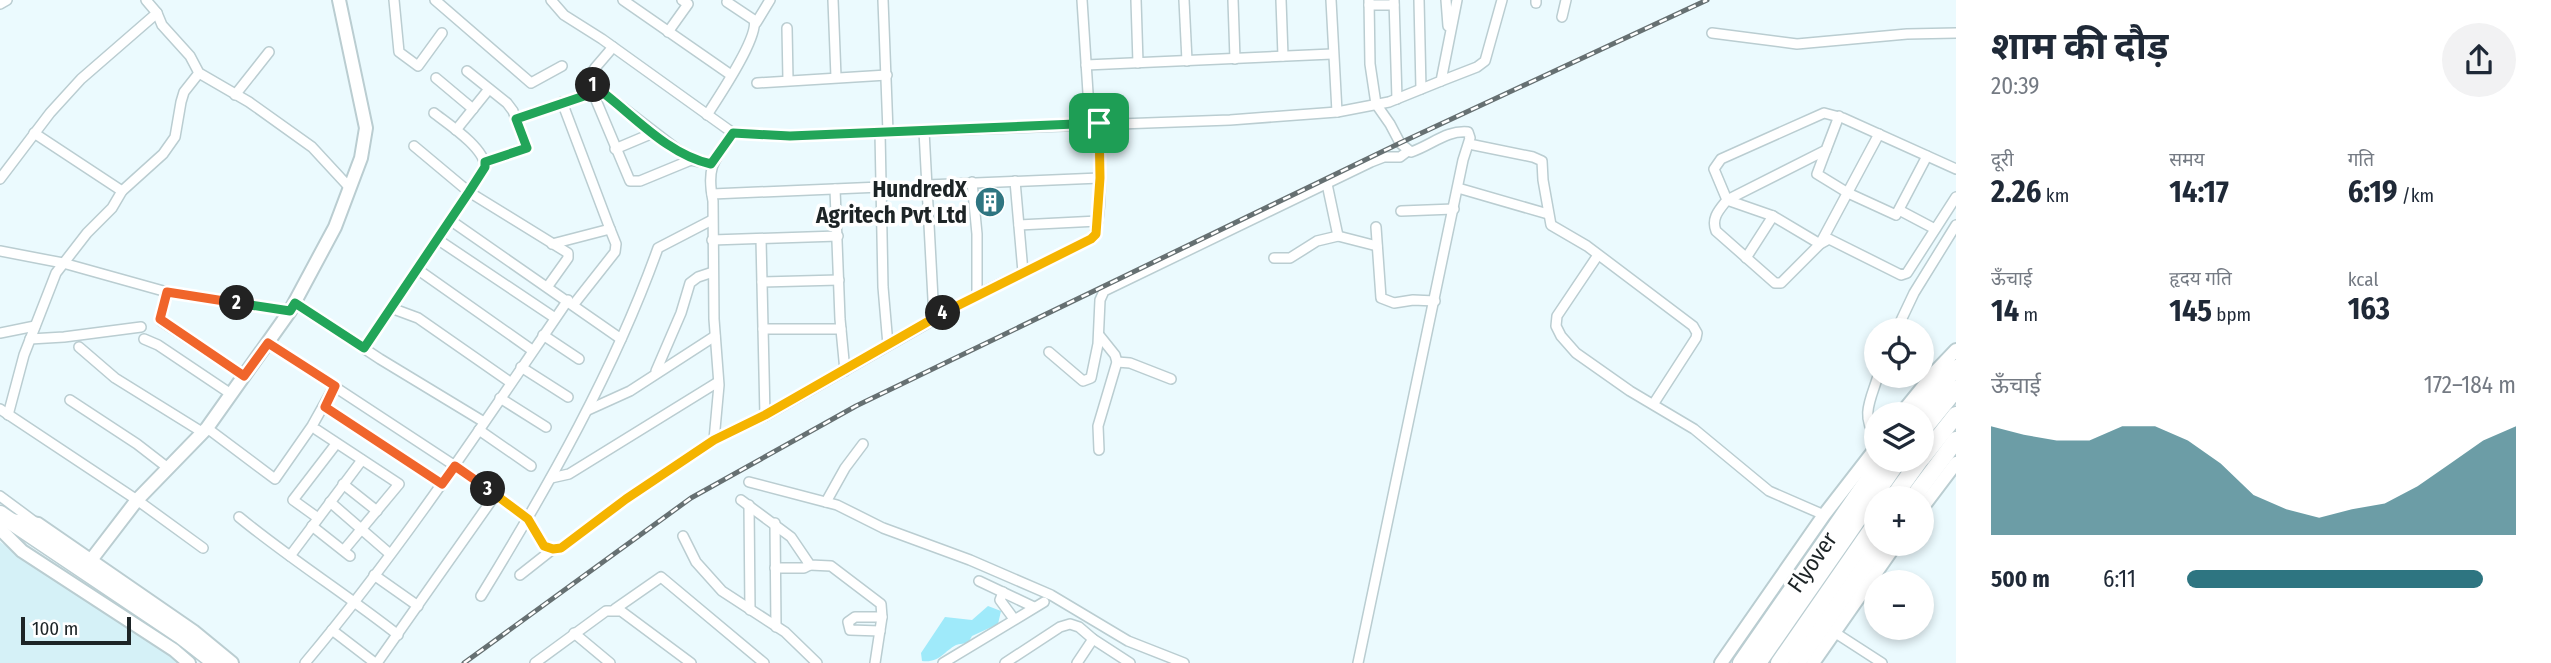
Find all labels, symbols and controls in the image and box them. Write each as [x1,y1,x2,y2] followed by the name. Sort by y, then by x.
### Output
[1991,23,2169,69] text: शाम की दौड़
[2442,23,2516,97] button: share
[576,68,610,102] pin: 1
[1991,72,2040,100] text: 20:39
[588,73,597,96] text: 1
[1069,93,1129,153] pin
[1080,104,1118,142] icon: arrive
[1991,148,2014,171] text: दूरी
[2169,148,2205,171] text: समय
[2348,148,2374,171] text: गति
[1991,174,2041,210] text: 2.26
[2169,174,2229,210] text: 14:17
[2348,174,2397,210] text: 6:19
[815,175,968,229] place label: HundredX Agritech Pvt Ltd
[2041,184,2069,207] text: km
[2397,184,2434,207] text: /km
[973,185,1007,219] building icon: HundredX Agritech Pvt Ltd
[1991,267,2032,290] text: ऊँचाई
[2169,267,2232,290] text: हृदय गति
[2348,268,2378,291] text: kcal
[219,286,254,320] pin: 2
[232,291,241,314] text: 2
[2348,291,2390,327] text: 163
[1991,293,2019,329] text: 14
[2169,293,2212,329] text: 145
[926,296,960,330] pin: 4
[938,301,947,324] text: 4
[2019,303,2038,326] text: m
[2212,303,2251,326] text: bpm
[1864,318,1934,640] map controls
[1864,318,1934,388] button: locate
[1991,371,2041,399] text: ऊँचाई
[2424,371,2516,399] text: 172–184 m
[1864,402,1934,472] button: layers
[470,472,505,506] pin: 3
[483,477,492,500] text: 3
[1864,486,1934,556] button: +
[1781,526,1843,598] street label: Flyover
[1991,565,2050,593] text: 500 m
[2103,565,2136,593] text: 6:11
[1864,570,1934,640] button: −
[21,614,131,646] scale bar
[32,617,78,640] text: 100 m

